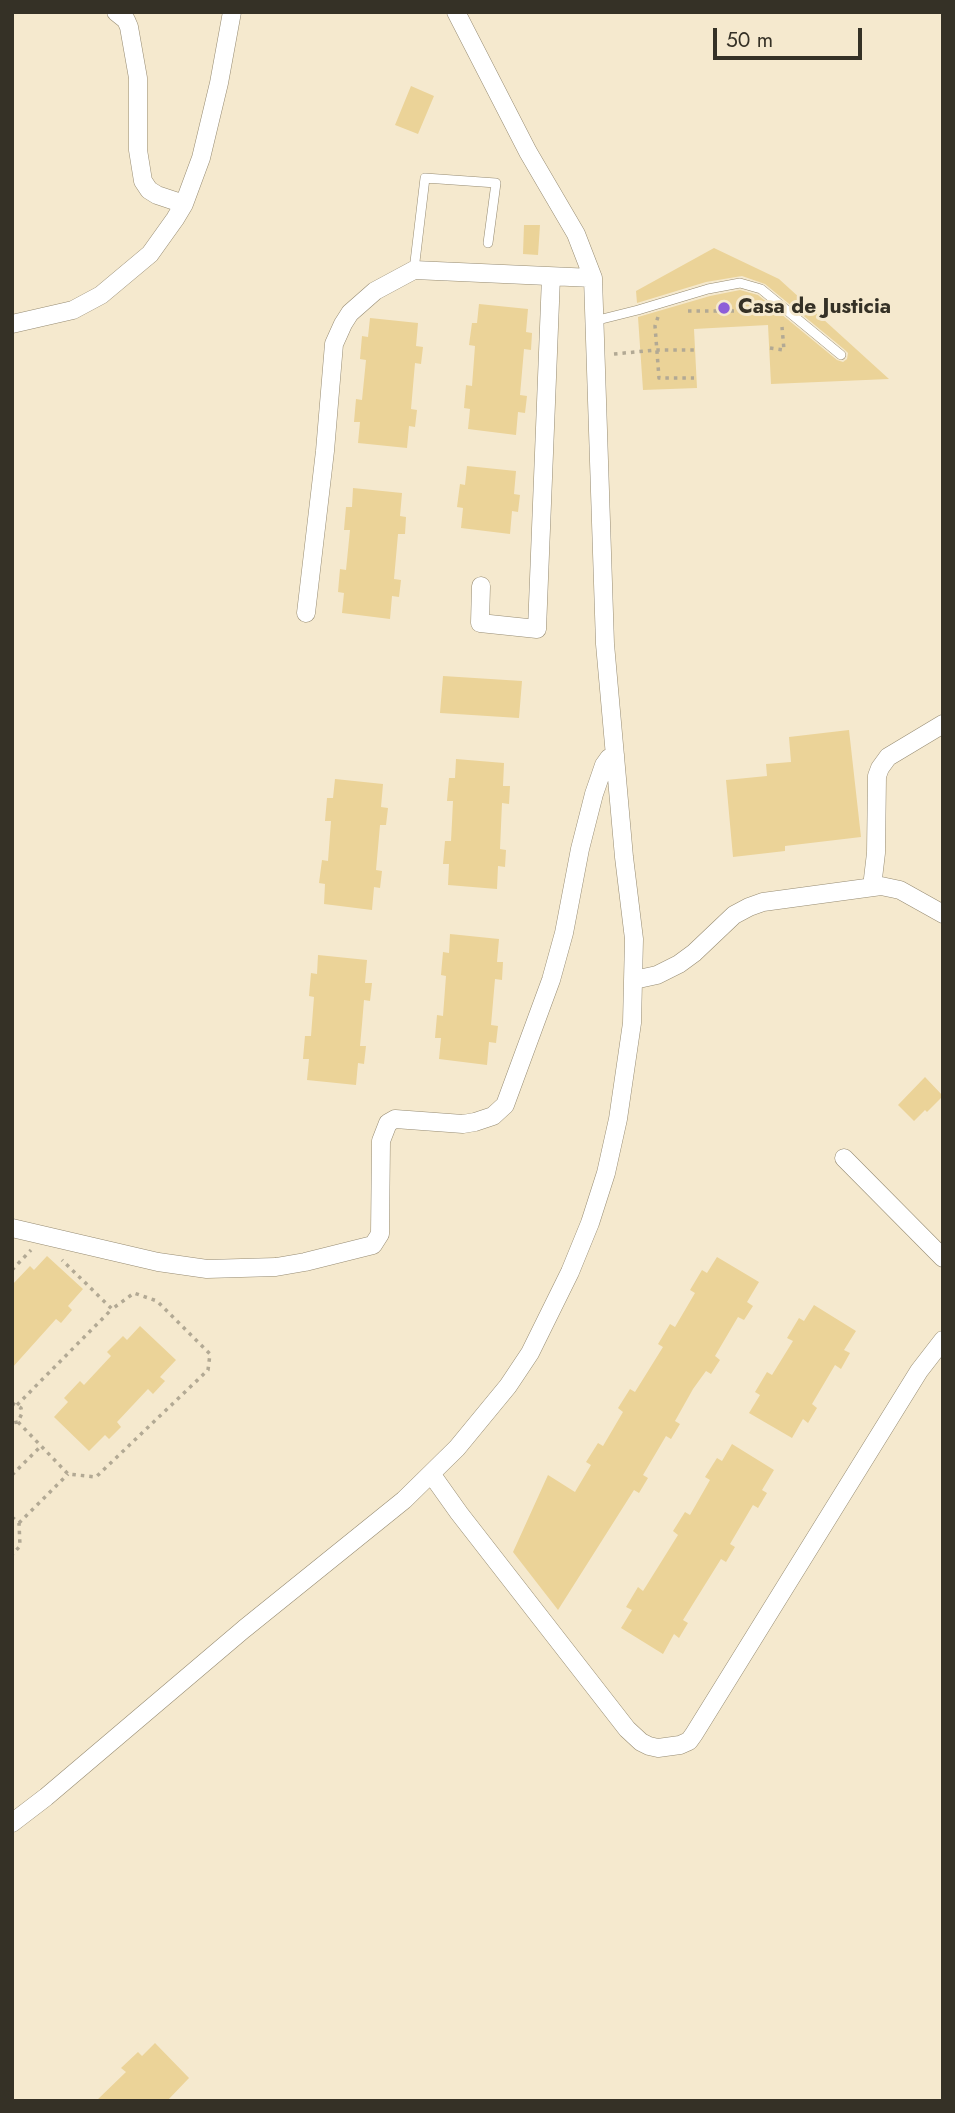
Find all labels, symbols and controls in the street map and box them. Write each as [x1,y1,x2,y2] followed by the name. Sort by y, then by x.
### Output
[717,14,866,58] scale bar
[726,25,773,55] text: 50 m
[738,295,891,321] place label: Casa de Justicia
[716,300,732,316] marker: Casa de Justicia

